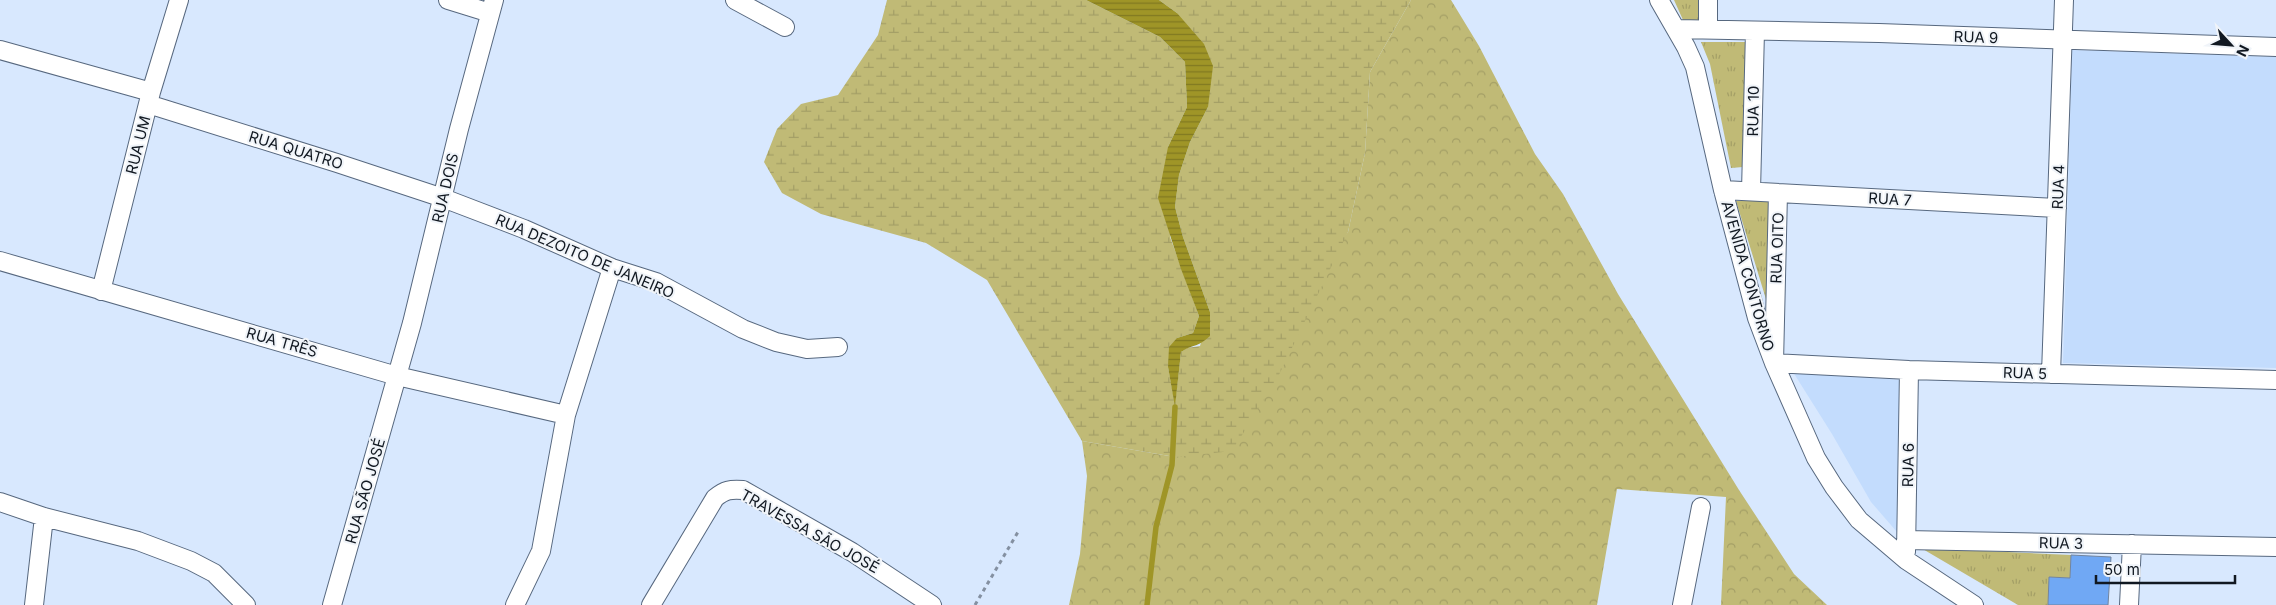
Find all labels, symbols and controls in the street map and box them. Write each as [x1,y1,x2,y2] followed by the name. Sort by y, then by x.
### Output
[2206,20,2256,70] north arrow
[1953,27,1999,47] street label: RUA 9
[2233,42,2253,59] text: N
[1743,86,1763,136] street label: RUA 10
[122,114,154,176] street label: RUA UM
[247,127,345,173] street label: RUA QUATRO
[428,151,462,225] street label: RUA DOIS
[2048,164,2068,210] street label: RUA 4
[1868,188,1912,210] street label: RUA 7
[1717,199,1779,353] street label: AVENIDA CONTORNO
[493,210,677,302] street label: RUA DEZOITO DE JANEIRO
[1766,212,1788,284] street label: RUA OITO
[244,323,320,361] street label: RUA TRÊS
[2003,363,2047,383] street label: RUA 5
[341,436,389,546] street label: RUA SÃO JOSÉ
[1898,443,1918,487] street label: RUA 6
[737,485,883,577] street label: TRAVESSA SÃO JOSÉ
[2039,533,2083,553] street label: RUA 3
[2096,552,2235,584] scale bar
[2104,560,2140,579] text: 50 m

